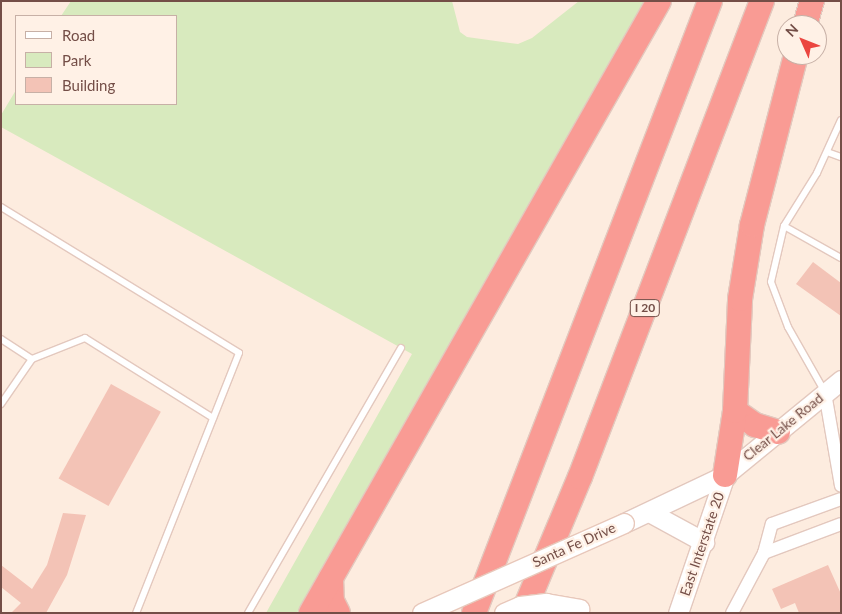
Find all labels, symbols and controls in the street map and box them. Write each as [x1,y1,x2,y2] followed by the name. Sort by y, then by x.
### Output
[15,15,178,105] legend
[777,15,827,65] north arrow
[782,20,801,40] text: N
[62,26,95,44] text: Road
[62,51,91,69] text: Park
[62,76,115,94] text: Building
[629,298,661,318] road number: I 20
[739,389,827,465] street label: Clear Lake Road
[676,490,728,598] street label: East Interstate 20
[530,519,618,571] street label: Santa Fe Drive

